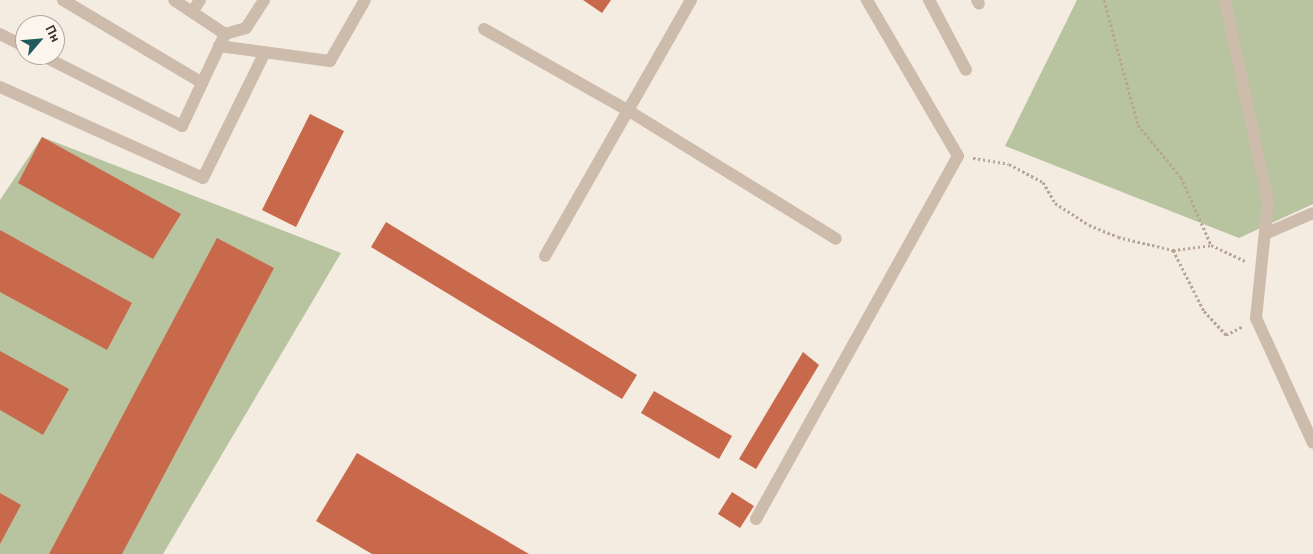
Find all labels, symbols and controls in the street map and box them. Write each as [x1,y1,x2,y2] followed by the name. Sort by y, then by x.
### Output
[15,15,65,65] north arrow
[42,23,63,44] text: Пн

